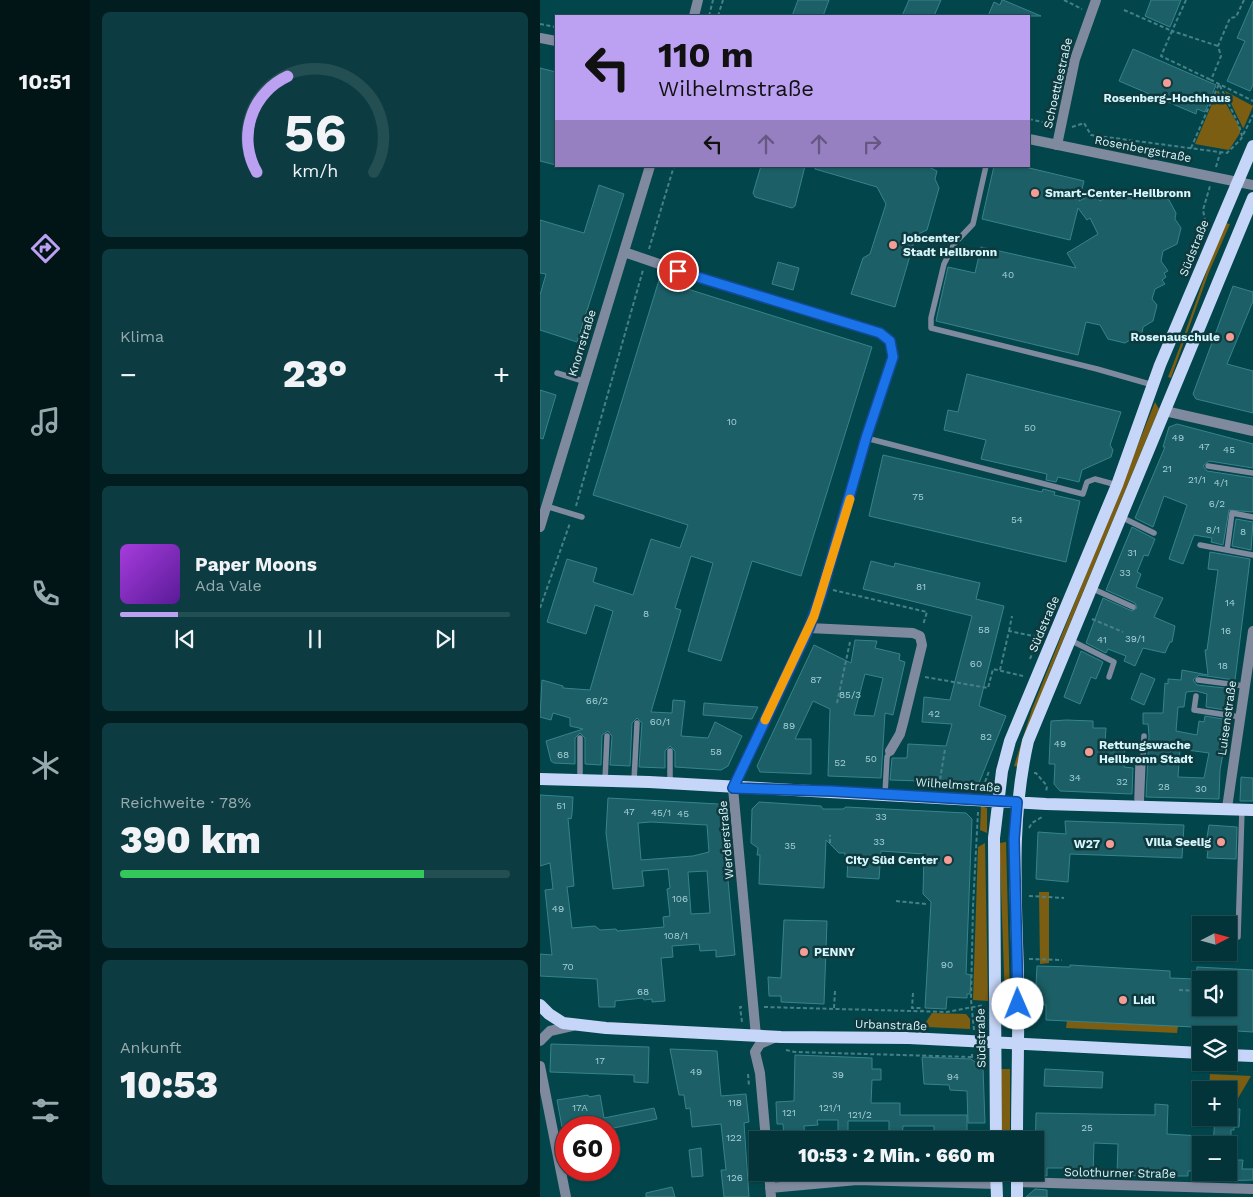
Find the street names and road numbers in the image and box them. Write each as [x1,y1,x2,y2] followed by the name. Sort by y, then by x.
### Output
[1041,36,1075,130] street label: Schoettlestraße
[1093,133,1193,165] street label: Rosenbergstraße
[1176,218,1212,278] street label: Südstraße
[565,308,599,378] street label: Knorrstraße
[1026,594,1062,654] street label: Südstraße
[1215,680,1239,756] street label: Luisenstraße
[915,775,1001,795] street label: Wilhelmstraße
[716,800,736,880] street label: Werderstraße
[973,1008,989,1068] street label: Südstraße
[855,1017,927,1033] street label: Urbanstraße
[1064,1165,1176,1181] street label: Solothurner Straße

